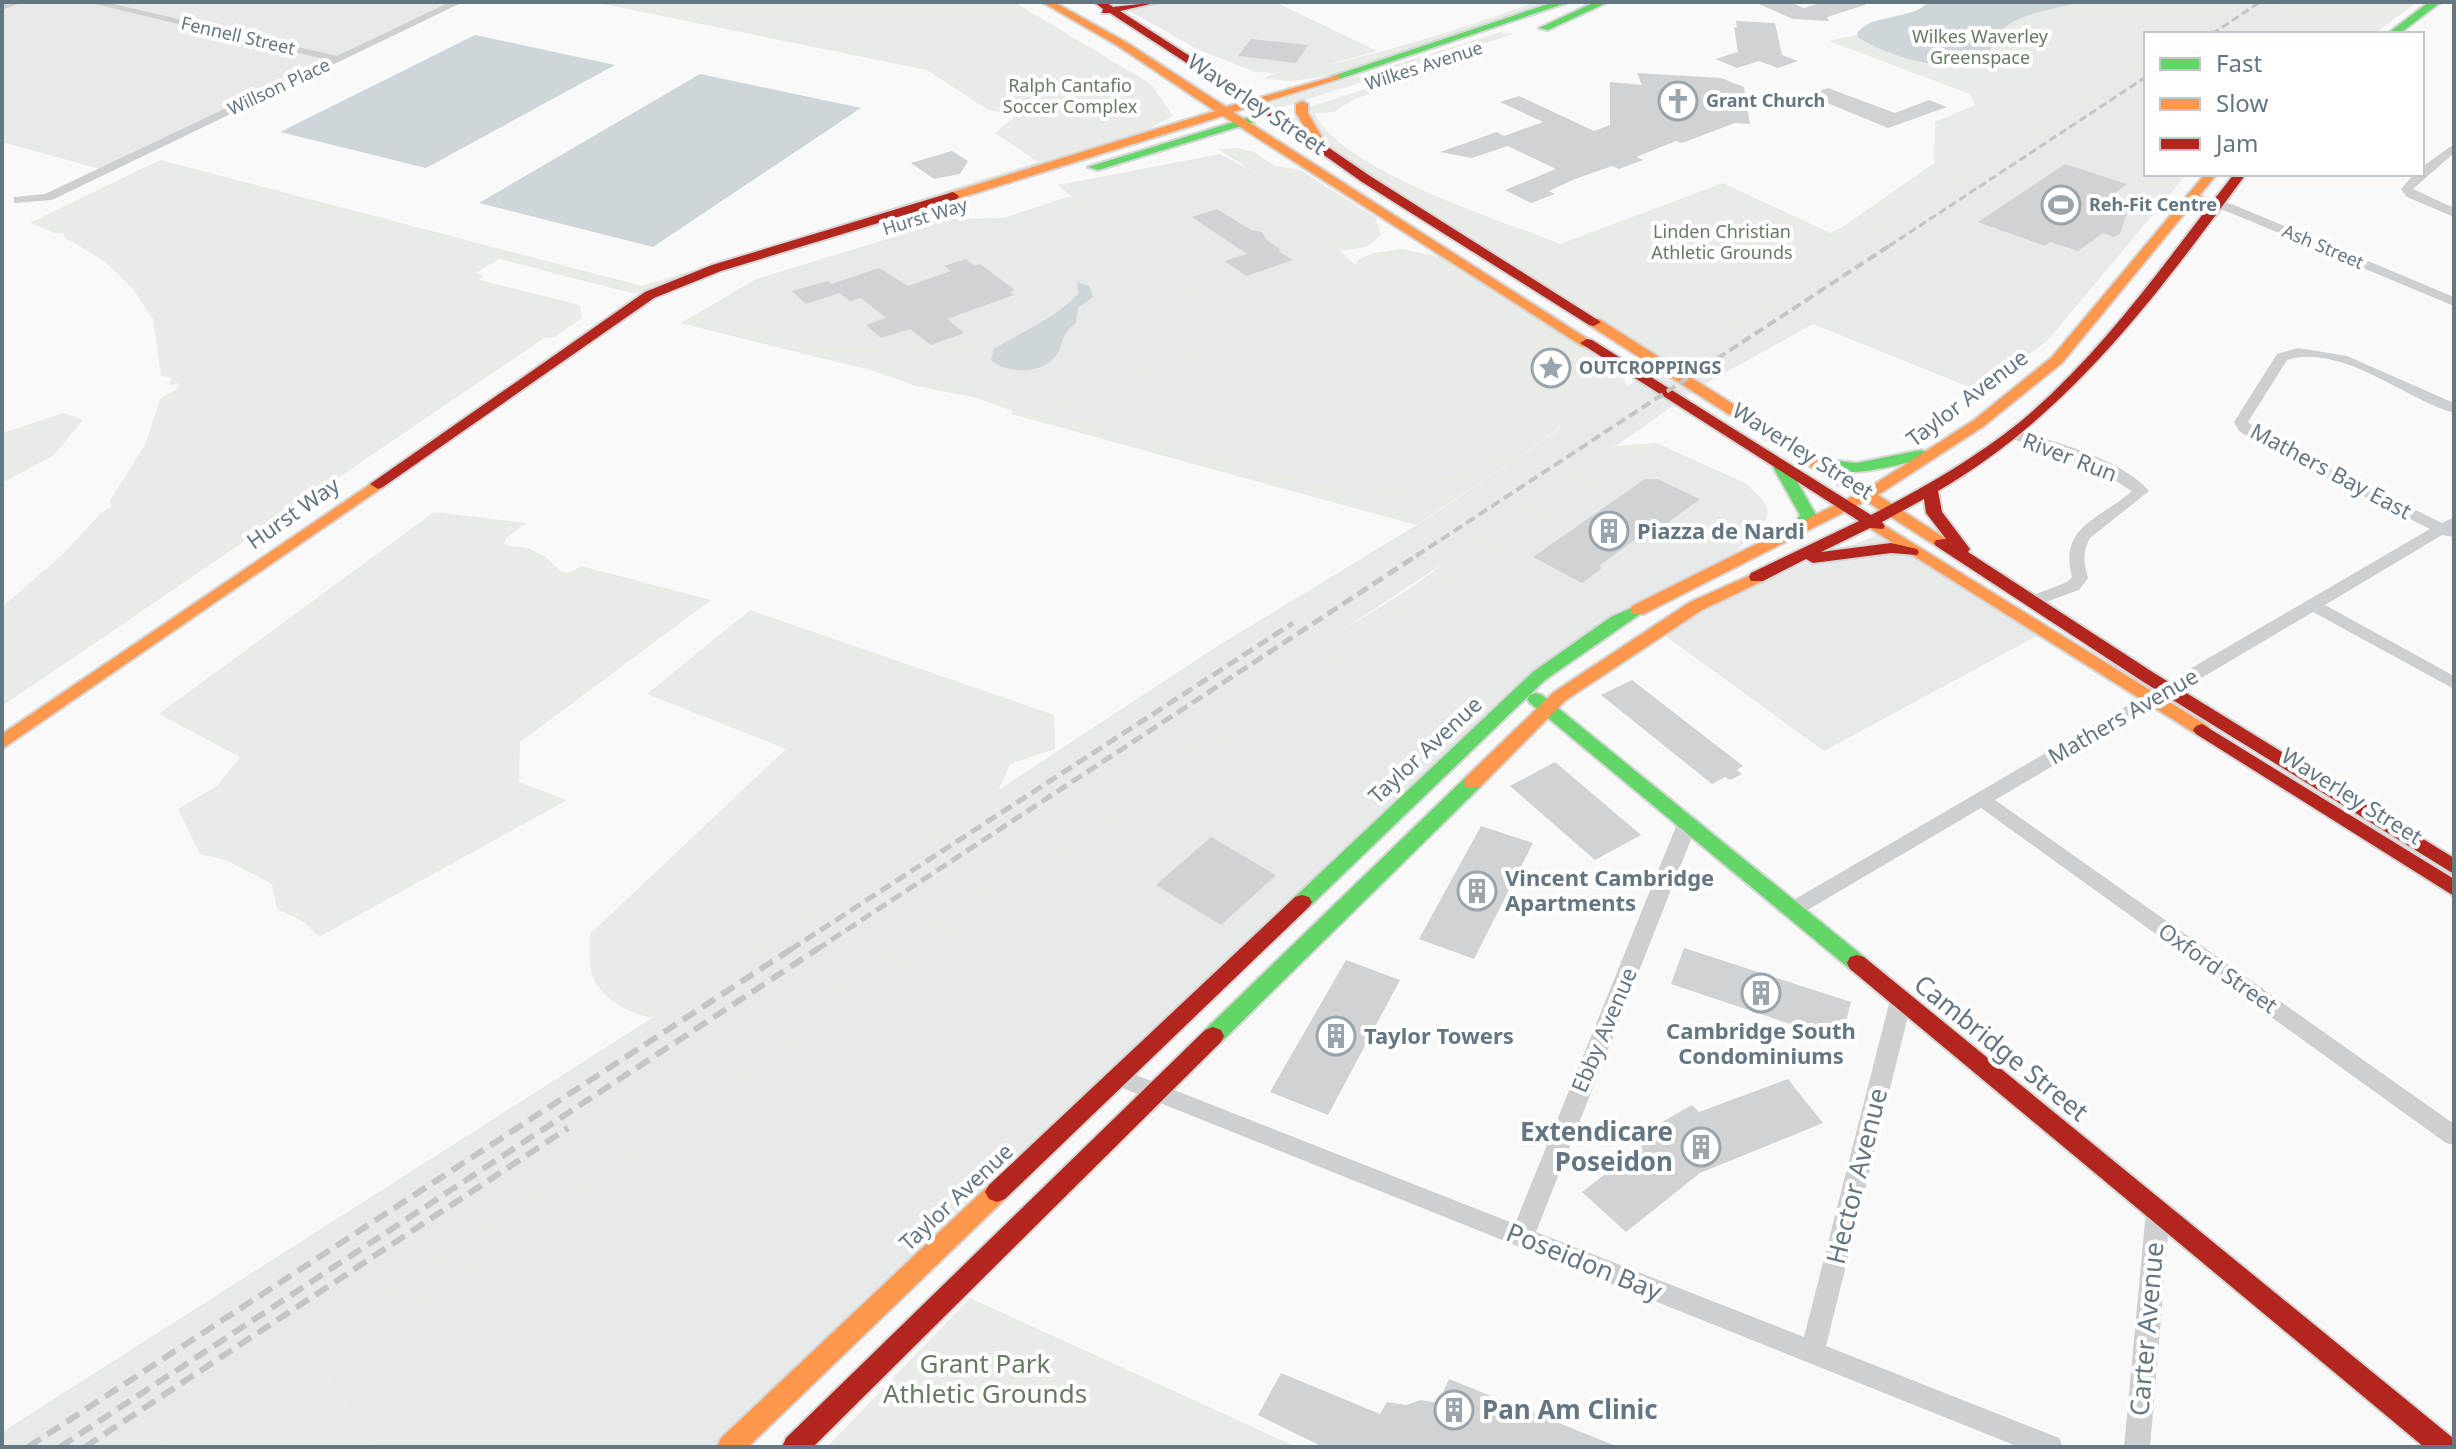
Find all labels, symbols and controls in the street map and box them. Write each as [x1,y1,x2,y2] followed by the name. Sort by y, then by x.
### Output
[179,10,298,60] street label: Fennell Street
[1912,24,2049,69] park label: Wilkes Waverley Greenspace
[2144,32,2424,176] legend
[1362,35,1486,95] street label: Wilkes Avenue
[1182,46,1333,161] street label: Waverley Street
[2216,46,2262,79] text: Fast
[223,52,334,120] street label: Willson Place
[1003,73,1138,118] park label: Ralph Cantafio Soccer Complex
[1657,80,1699,122] church icon: Grant Church
[2216,86,2268,119] text: Slow
[1706,88,1825,112] place label: Grant Church
[2214,126,2258,159] text: Jam
[2040,184,2082,226] sports icon: Reh-Fit Centre
[879,192,971,240] street label: Hurst Way
[2089,192,2217,216] place label: Reh-Fit Centre
[2279,218,2368,274] street label: Ash Street
[1651,219,1793,264] park label: Linden Christian Athletic Grounds
[1899,342,2033,453] street label: Taylor Avenue
[1530,347,1572,389] place icon: OUTCROPPINGS
[1579,355,1721,379] place label: OUTCROPPINGS
[1727,395,1880,506] street label: Waverley Street
[2246,415,2417,525] street label: Mathers Bay East
[2019,424,2122,488] street label: River Run
[240,469,345,555] street label: Hurst Way
[1588,510,1630,552] building icon: Piazza de Nardi
[1637,515,1805,545] place label: Piazza de Nardi
[2042,660,2203,770] street label: Mathers Avenue
[1361,689,1488,810] street label: Taylor Avenue
[2276,740,2429,851] street label: Waverley Street
[1505,862,1714,917] place label: Vincent Cambridge Apartments
[1456,870,1498,912] building icon: Vincent Cambridge Apartments
[2153,915,2284,1019] street label: Oxford Street
[1563,963,1643,1097] street label: Ebby Avenue
[1907,966,2096,1129] street label: Cambridge Street
[1740,972,1782,1014] building icon: Cambridge South Condominiums
[1315,1015,1357,1057] building icon: Taylor Towers
[1666,1015,1856,1070] place label: Cambridge South Condominiums
[1364,1020,1514,1050] place label: Taylor Towers
[1817,1084,1895,1268] street label: Hector Avenue
[1520,1113,1673,1179] place label: Extendicare Poseidon
[1680,1126,1722,1168] building icon: Extendicare Poseidon
[892,1136,1019,1257] street label: Taylor Avenue
[1501,1214,1668,1309] street label: Poseidon Bay
[2120,1240,2172,1417] street label: Carter Avenue
[883,1345,1087,1411] park label: Grant Park Athletic Grounds
[1433,1389,1475,1431] building icon: Pan Am Clinic
[1482,1391,1658,1427] place label: Pan Am Clinic

